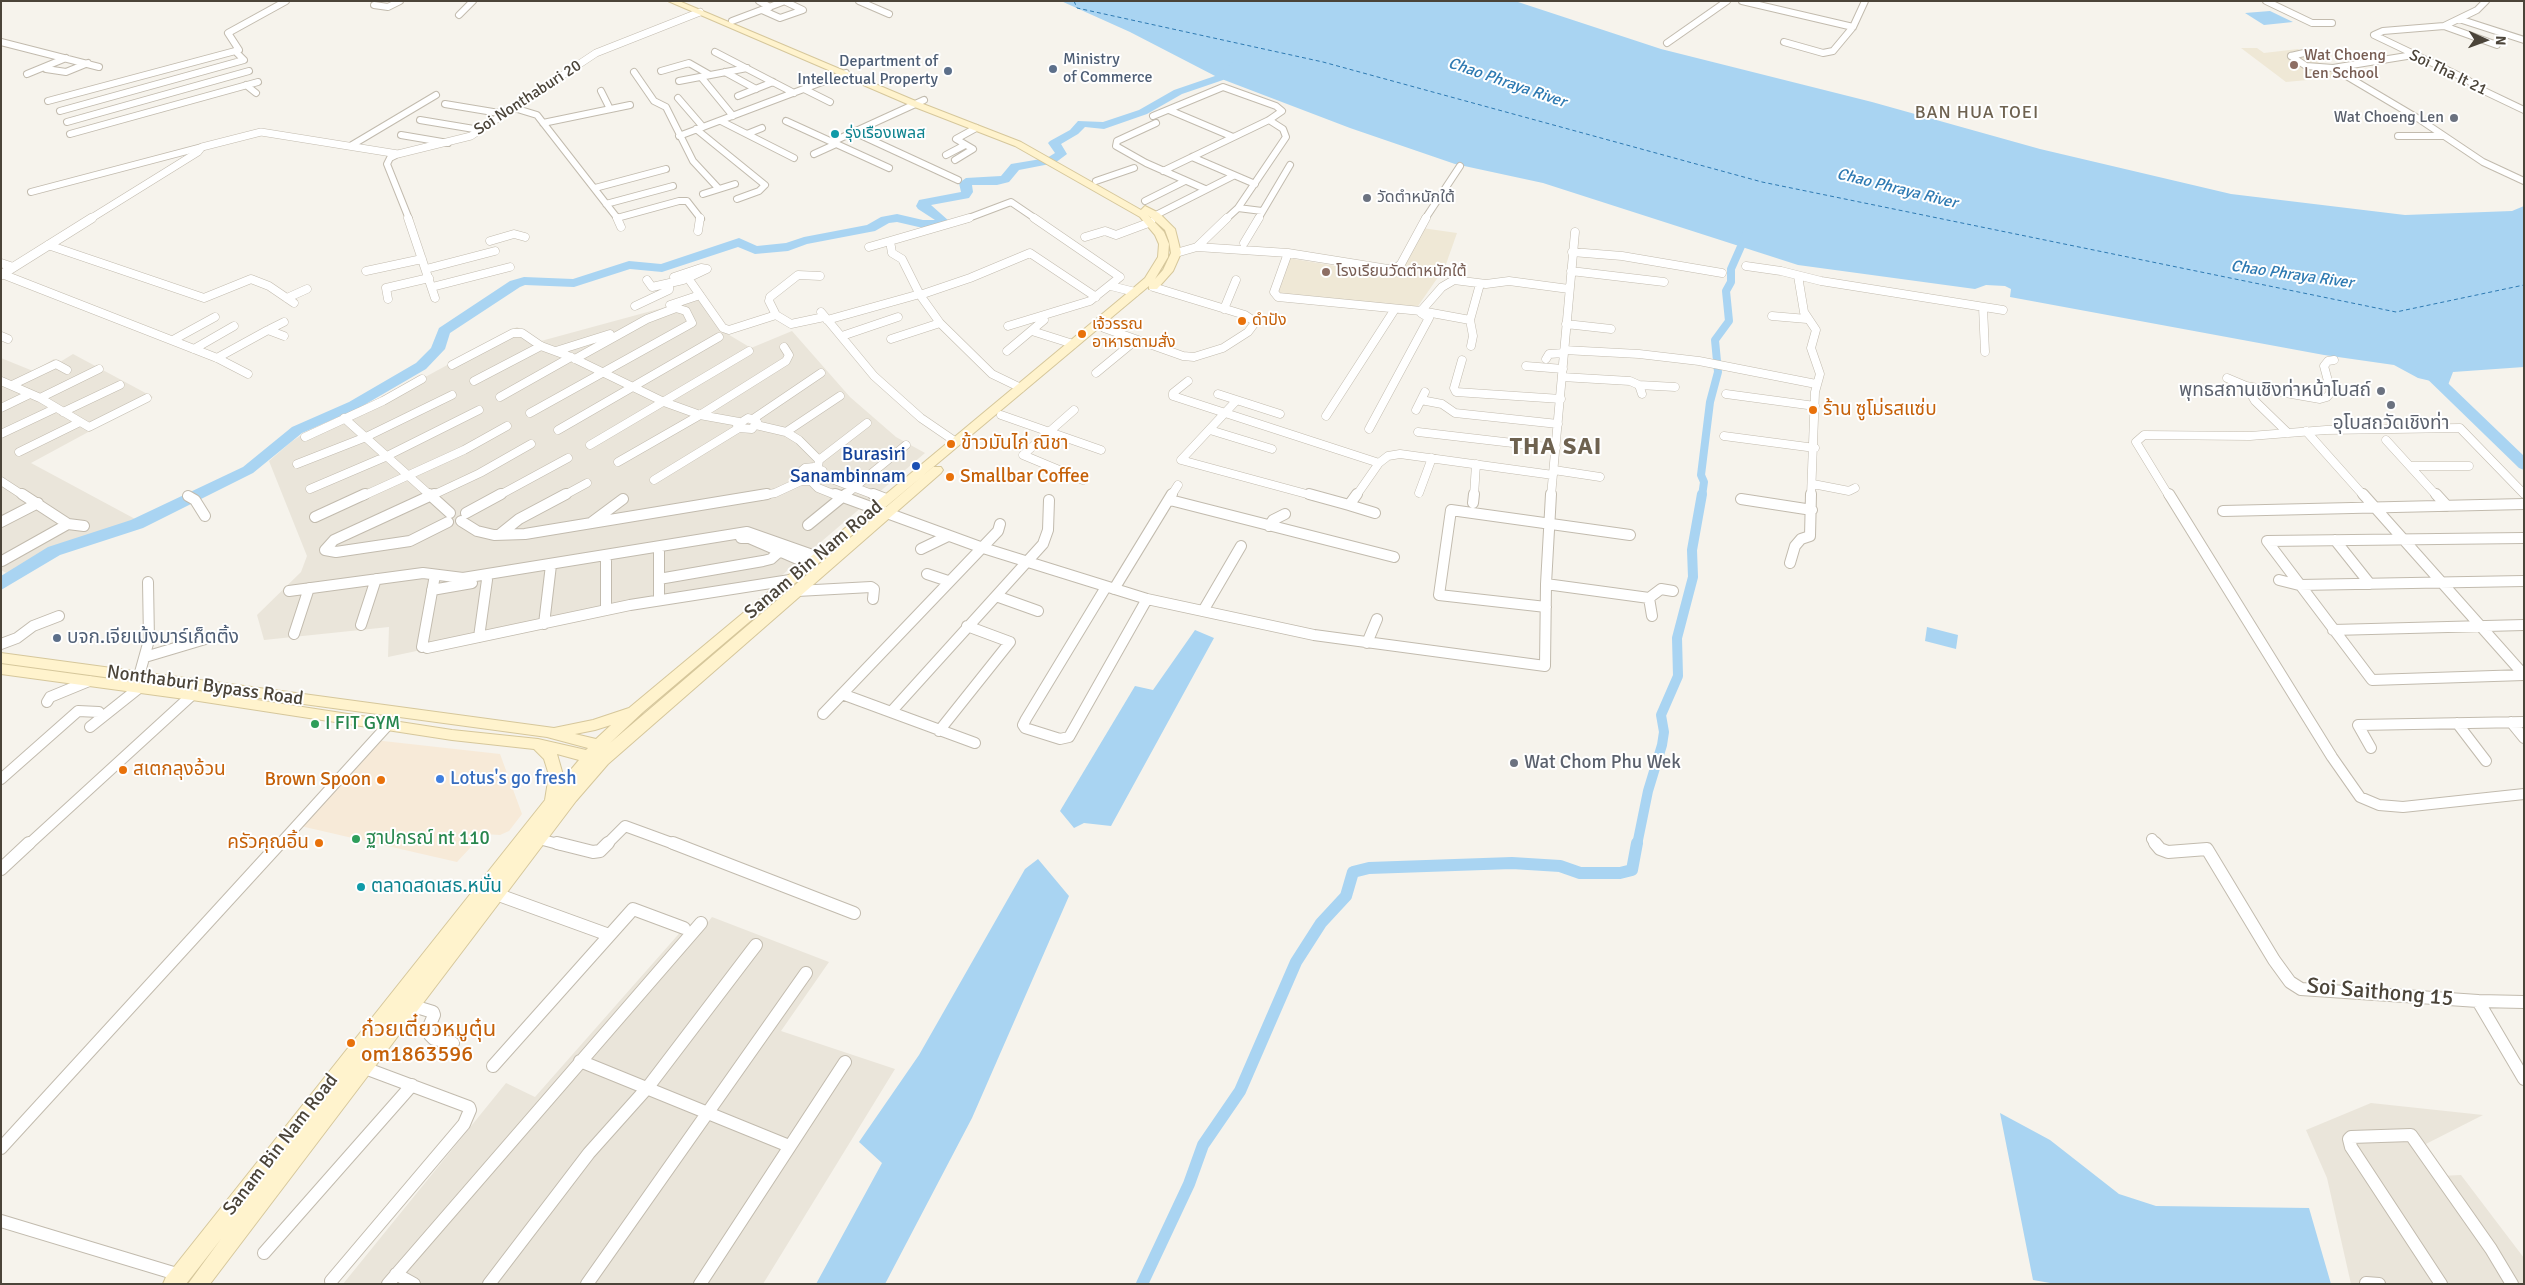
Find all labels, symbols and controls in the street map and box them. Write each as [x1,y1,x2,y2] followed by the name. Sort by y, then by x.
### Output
[2460,15,2510,65] north arrow
[2492,35,2509,46] text: N
[2304,46,2386,84] place label: Wat Choeng Len School
[2406,46,2490,100] street label: Soi Tha It 21
[1063,50,1153,88] place label: Ministry of Commerce
[797,52,938,90] place label: Department of Intellectual Property
[1446,54,1568,112] water label: Chao Phraya River
[471,56,585,140] street label: Soi Nonthaburi 20
[2288,59,2300,71] marker: Wat Choeng Len School
[1047,63,1059,75] marker: Ministry of Commerce
[942,65,954,77] marker: Department of Intellectual Property
[1913,102,2041,124] district label: BAN HUA TOEI
[2334,108,2444,128] place label: Wat Choeng Len
[2448,112,2460,124] marker: Wat Choeng Len
[845,124,925,144] place label: รุ่งเรืองเพลส
[829,128,841,140] marker: รุ่งเรืองเพลส
[1835,165,1959,213] water label: Chao Phraya River
[1377,188,1455,208] place label: วัดตำหนักใต้
[1361,192,1373,204] marker: วัดตำหนักใต้
[2230,257,2354,293] water label: Chao Phraya River
[1336,262,1467,282] place label: โรงเรียนวัดตำหนักใต้
[1320,266,1332,278] marker: โรงเรียนวัดตำหนักใต้
[1252,311,1287,331] place label: ดำปัง
[1092,315,1176,353] place label: เจ้วรรณ อาหารตามสั่ง
[1236,315,1248,327] marker: ดำปัง
[1076,328,1088,340] marker: เจ้วรรณ อาหารตามสั่ง
[2179,380,2371,402] place label: พุทธสถานเชิงท่าหน้าโบสถ์
[2375,385,2387,397] marker: พุทธสถานเชิงท่าหน้าโบสถ์
[1823,399,1937,421] place label: ร้าน ซูโม่รสแซ่บ
[2385,399,2397,411] marker: อุโบสถวัดเชิงท่า
[1807,404,1819,416] marker: ร้าน ซูโม่รสแซ่บ
[2333,413,2449,435] place label: อุโบสถวัดเชิงท่า
[961,433,1069,455] place label: ข้าวมันไก่ ณิชา
[1509,434,1603,462] district label: THA SAI
[945,438,957,450] marker: ข้าวมันไก่ ณิชา
[790,444,906,488] place label: Burasiri Sanambinnam
[910,460,922,472] marker: Burasiri Sanambinnam
[960,466,1089,488] place label: Smallbar Coffee
[944,471,956,483] marker: Smallbar Coffee
[740,496,888,624] street label: Sanam Bin Nam Road
[67,627,239,649] place label: บจก.เจียเม้งมาร์เก็ตติ้ง
[51,632,63,644] marker: บจก.เจียเม้งมาร์เก็ตติ้ง
[105,661,305,711] street label: Nonthaburi Bypass Road
[325,713,400,735] place label: I FIT GYM
[309,718,321,730] marker: I FIT GYM
[1524,752,1681,774] place label: Wat Chom Phu Wek
[1508,757,1520,769] marker: Wat Chom Phu Wek
[133,759,226,781] place label: สเตกลุงอ้วน
[117,764,129,776] marker: สเตกลุงอ้วน
[450,768,576,790] place label: Lotus's go fresh
[264,769,371,791] place label: Brown Spoon
[434,773,446,785] marker: Lotus's go fresh
[375,774,387,786] marker: Brown Spoon
[366,828,490,850] place label: ฐาปกรณ์ nt 110
[227,832,309,854] place label: ครัวคุณอิ้น
[350,833,362,845] marker: ฐาปกรณ์ nt 110
[313,837,325,849] marker: ครัวคุณอิ้น
[371,876,502,898] place label: ตลาดสดเสธ.หนั่น
[355,881,367,893] marker: ตลาดสดเสธ.หนั่น
[2306,973,2454,1013] street label: Soi Saithong 15
[361,1017,496,1068] place label: ก๋วยเตี๋ยวหมูตุ๋น om1863596
[345,1037,357,1049] marker: ก๋วยเตี๋ยวหมูตุ๋น om1863596
[219,1070,343,1220] street label: Sanam Bin Nam Road

